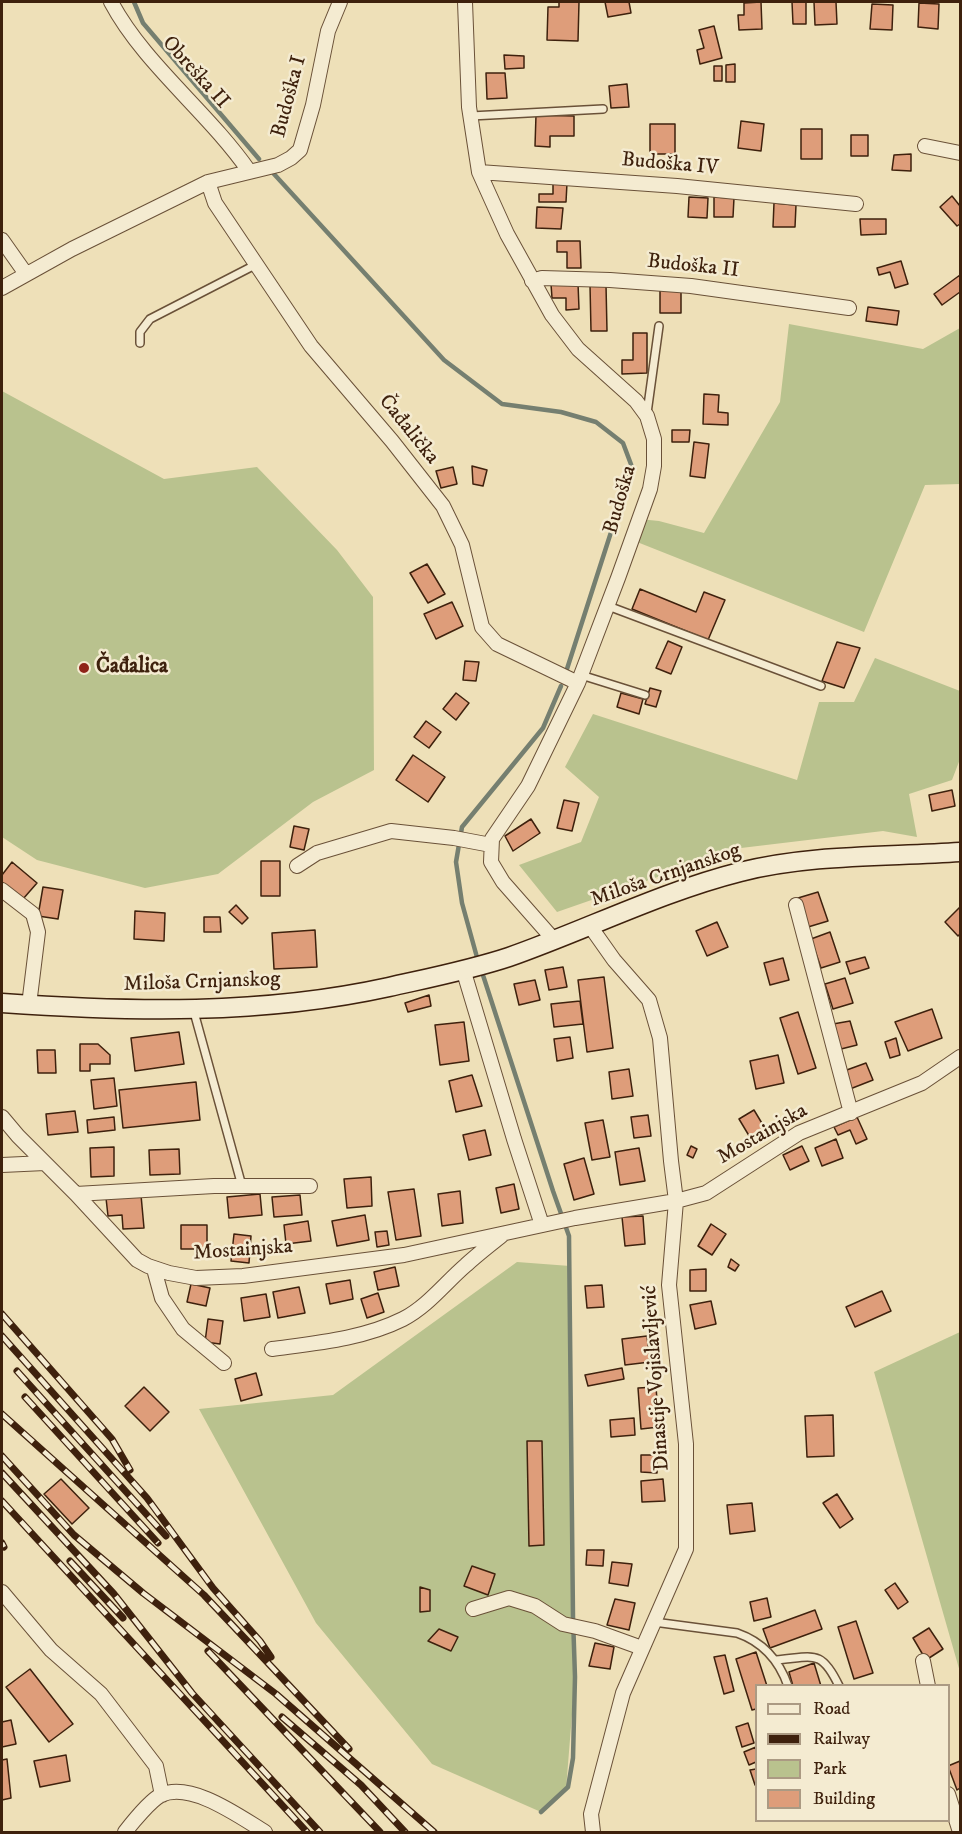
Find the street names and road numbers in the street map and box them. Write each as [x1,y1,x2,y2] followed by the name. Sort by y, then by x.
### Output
[156,31,234,115] street label: Obreška II
[267,53,313,141] street label: Budoška I
[621,148,719,182] street label: Budoška IV
[646,250,740,284] street label: Budoška II
[372,390,444,470] street label: Čađalička
[599,463,643,537] street label: Budoška
[588,839,744,913] street label: Miloša Crnjanskog
[123,968,281,998] street label: Miloša Crnjanskog
[714,1099,812,1171] street label: Mostainjska
[192,1235,294,1267] street label: Mostainjska
[638,1284,676,1472] street label: Dinastije Vojislavljević

